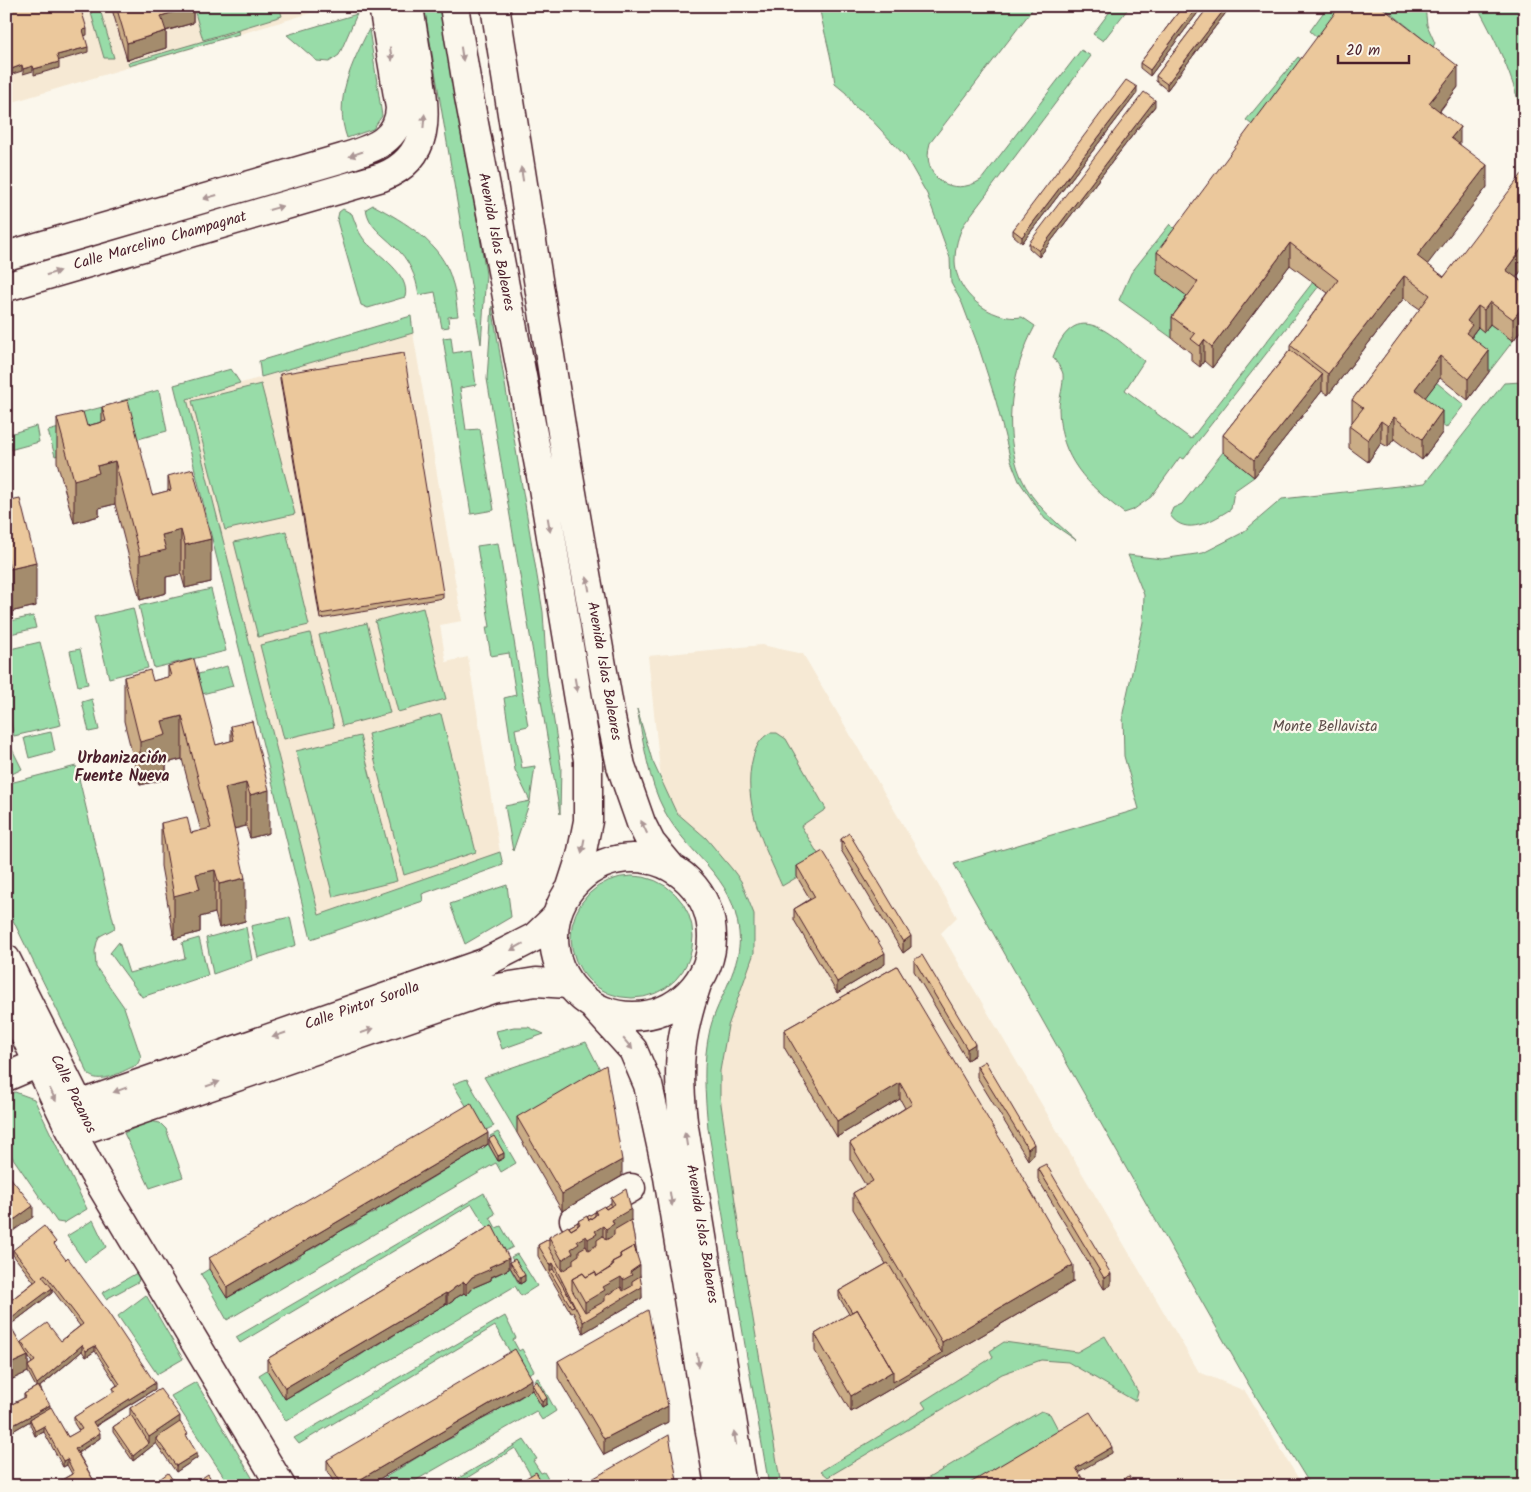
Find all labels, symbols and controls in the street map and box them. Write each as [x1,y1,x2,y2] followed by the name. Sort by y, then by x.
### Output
[1338,32,1410,64] scale bar
[1346,39,1380,63] text: 20 m
[388,47,396,63] one-way arrow
[458,47,466,63] one-way arrow
[420,113,428,129] one-way arrow
[348,150,363,158] one-way arrow
[518,166,526,182] one-way arrow
[471,171,521,314] street label: Avenida Islas Baleares
[203,193,218,201] one-way arrow
[269,203,284,211] one-way arrow
[70,205,250,277] street label: Calle Marcelino Champagnat
[46,268,61,276] one-way arrow
[545,517,553,533] one-way arrow
[583,576,591,592] one-way arrow
[580,600,628,743] street label: Avenida Islas Baleares
[573,677,581,693] one-way arrow
[1272,715,1378,739] park label: Monte Bellavista
[75,746,169,789] district label: Urbanización Fuente Nueva
[639,820,647,834] one-way arrow
[579,838,587,854] one-way arrow
[510,942,524,951] one-way arrow
[301,975,423,1037] street label: Calle Pintor Sorolla
[360,1027,375,1035] one-way arrow
[272,1032,287,1039] one-way arrow
[622,1038,633,1051] one-way arrow
[43,1050,103,1138] street label: Calle Pozanos
[206,1079,221,1087] one-way arrow
[112,1086,127,1094] one-way arrow
[49,1088,57,1102] one-way arrow
[682,1131,690,1147] one-way arrow
[679,1163,725,1306] street label: Avenida Islas Baleares
[668,1192,676,1208] one-way arrow
[694,1352,702,1368] one-way arrow
[731,1429,739,1445] one-way arrow

